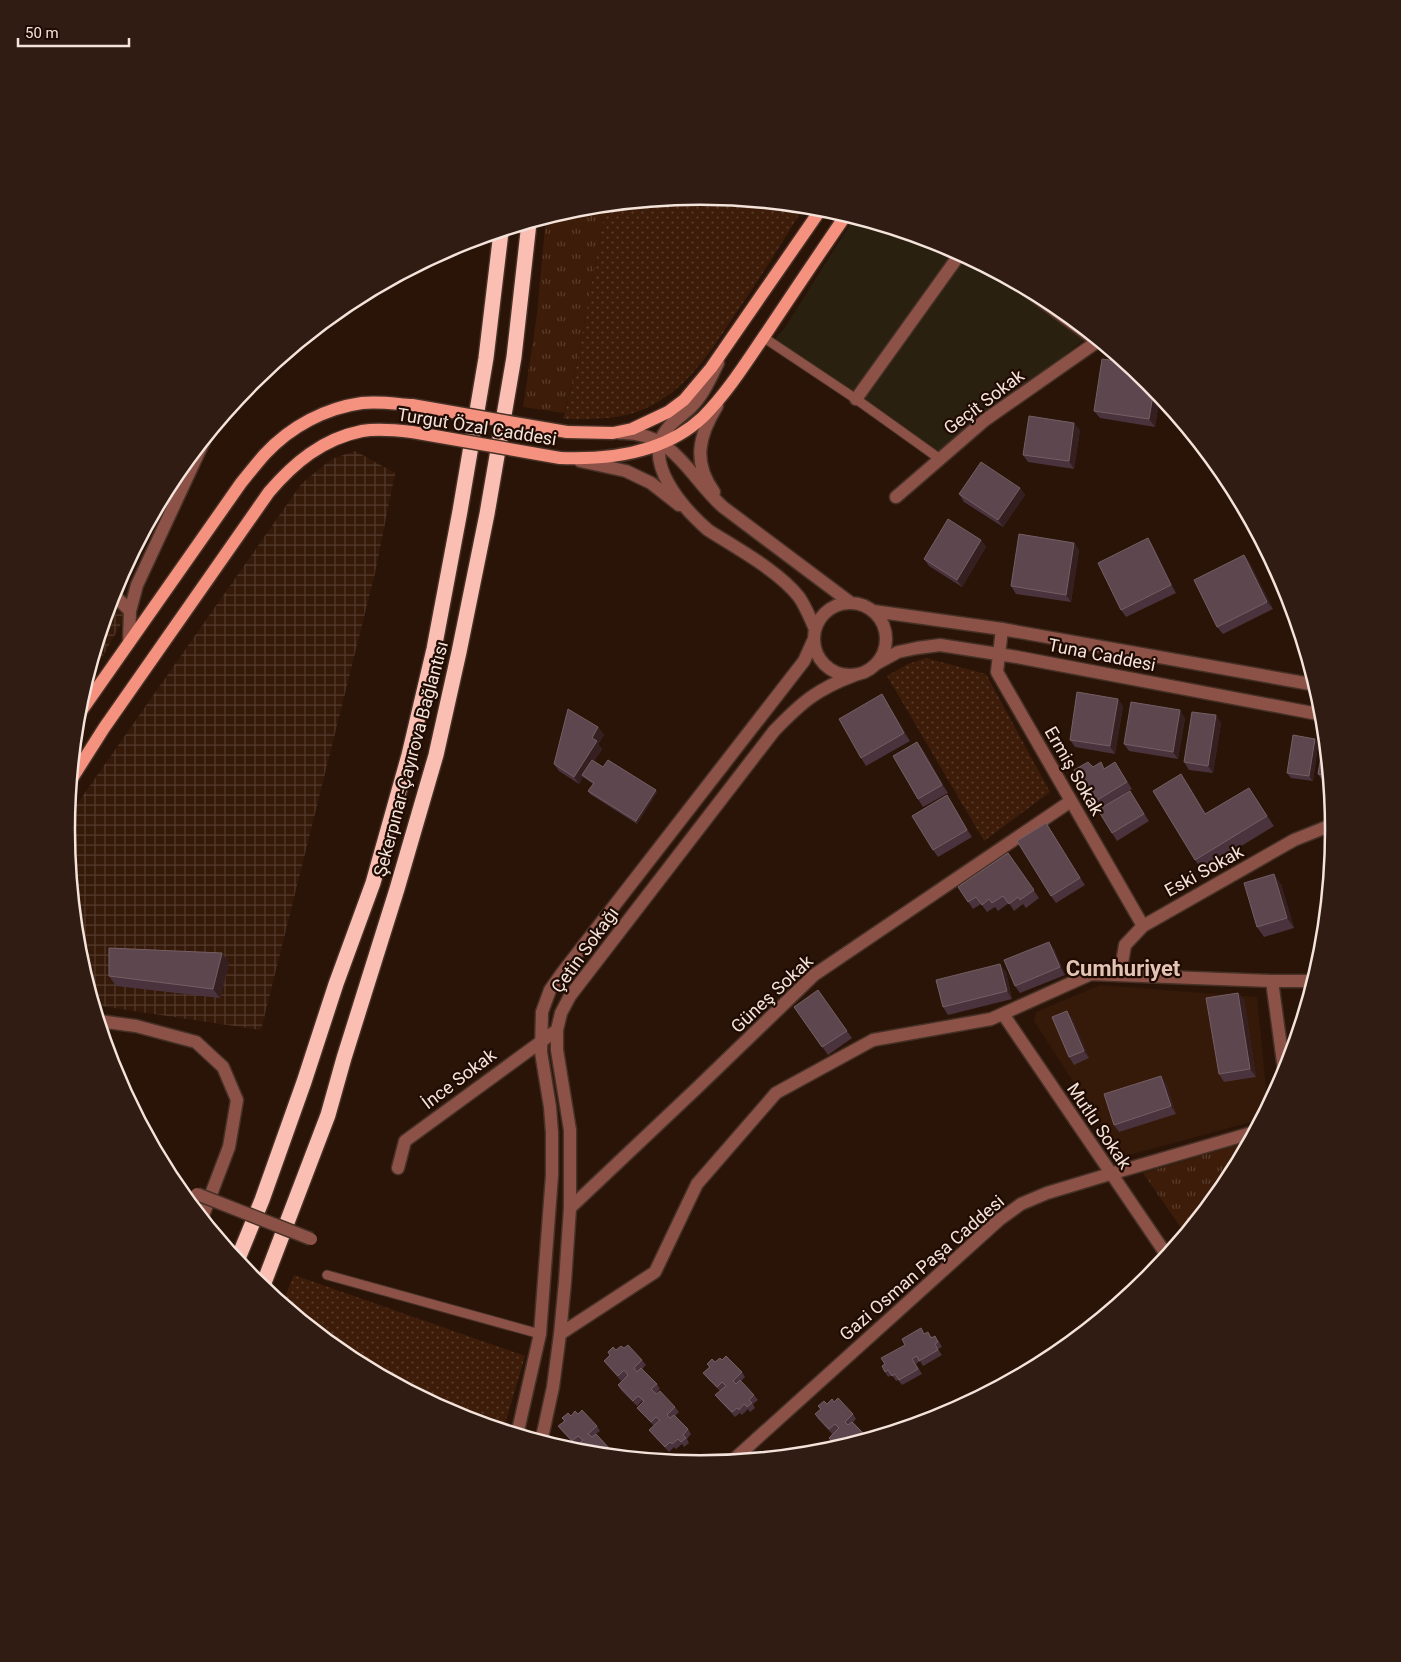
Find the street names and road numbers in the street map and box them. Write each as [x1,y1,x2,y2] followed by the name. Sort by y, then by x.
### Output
[939,364,1029,439] street label: Geçit Sokak
[396,404,558,449] street label: Turgut Özal Caddesi
[1047,634,1158,675] street label: Tuna Caddesi
[369,639,452,879] street label: Şekerpınar-Çayırova Bağlantısı
[1041,723,1109,820] street label: Ermiş Sokak
[1161,840,1247,901] street label: Eski Sokak
[547,903,623,996] street label: Çetin Sokağı
[726,950,818,1037] street label: Güneş Sokak
[418,1043,501,1113] street label: İnce Sokak
[1063,1079,1136,1173] street label: Mutlu Sokak
[835,1190,1008,1345] street label: Gazi Osman Paşa Caddesi

